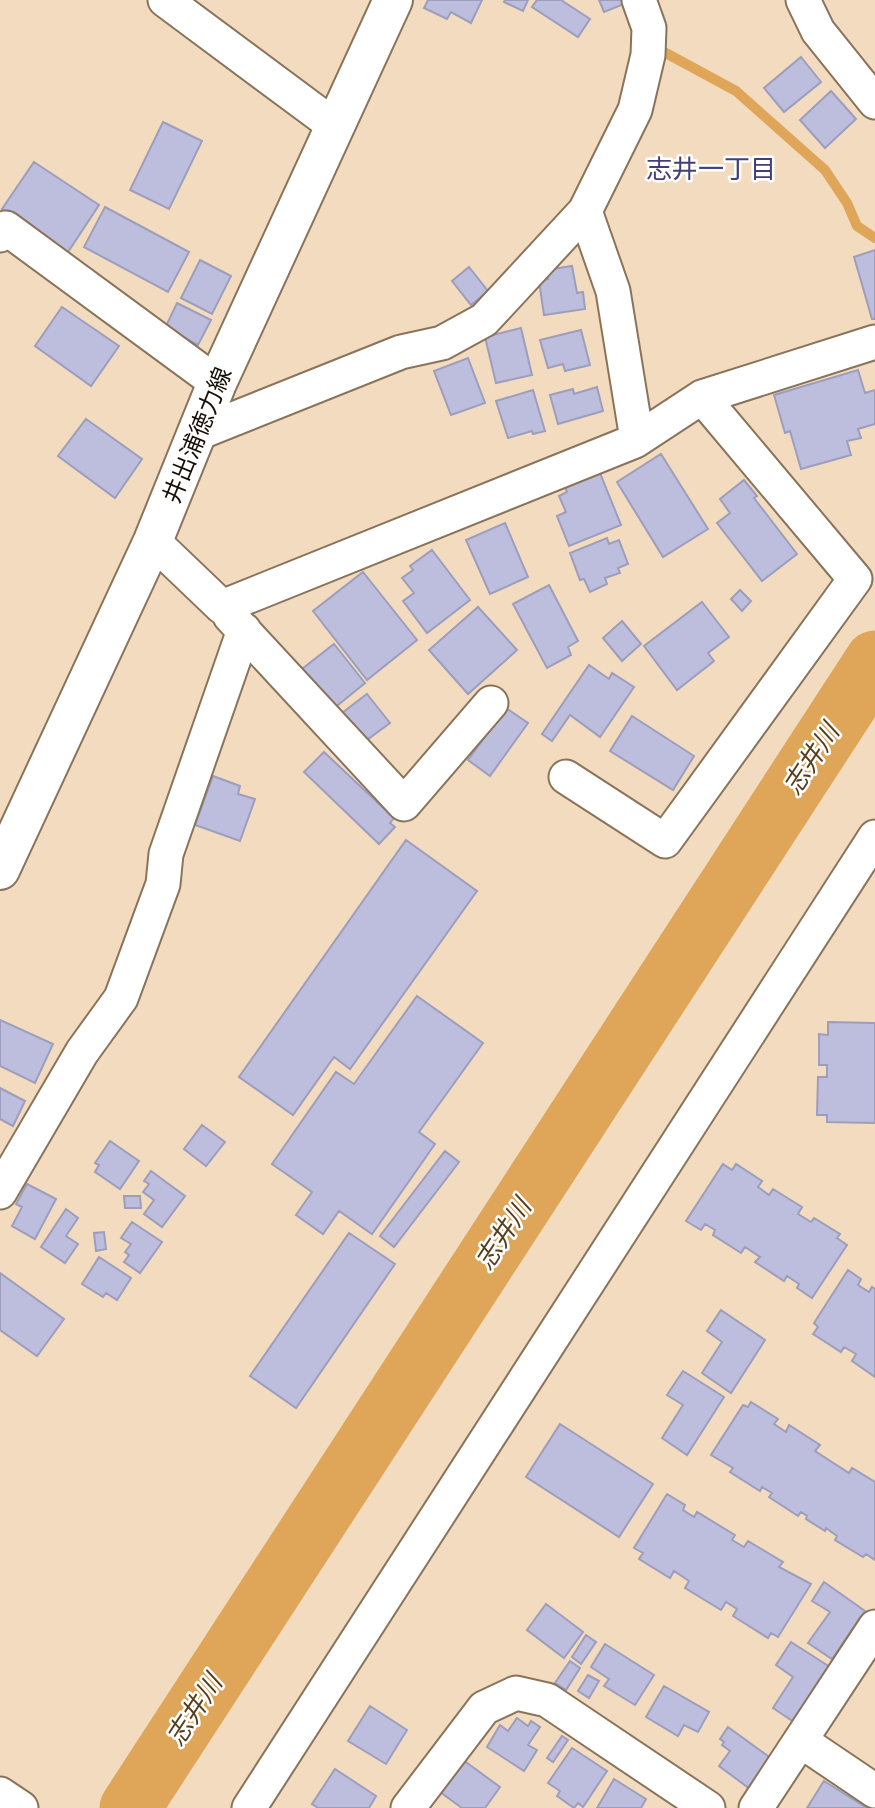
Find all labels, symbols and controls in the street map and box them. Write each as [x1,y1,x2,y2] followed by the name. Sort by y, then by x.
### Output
[646,152,776,186] district label: 志井一丁目
[156,362,238,508] street label: 井出浦徳力線
[775,715,848,801] water label: 志井川
[467,1190,540,1276] water label: 志井川
[158,1666,231,1752] water label: 志井川

